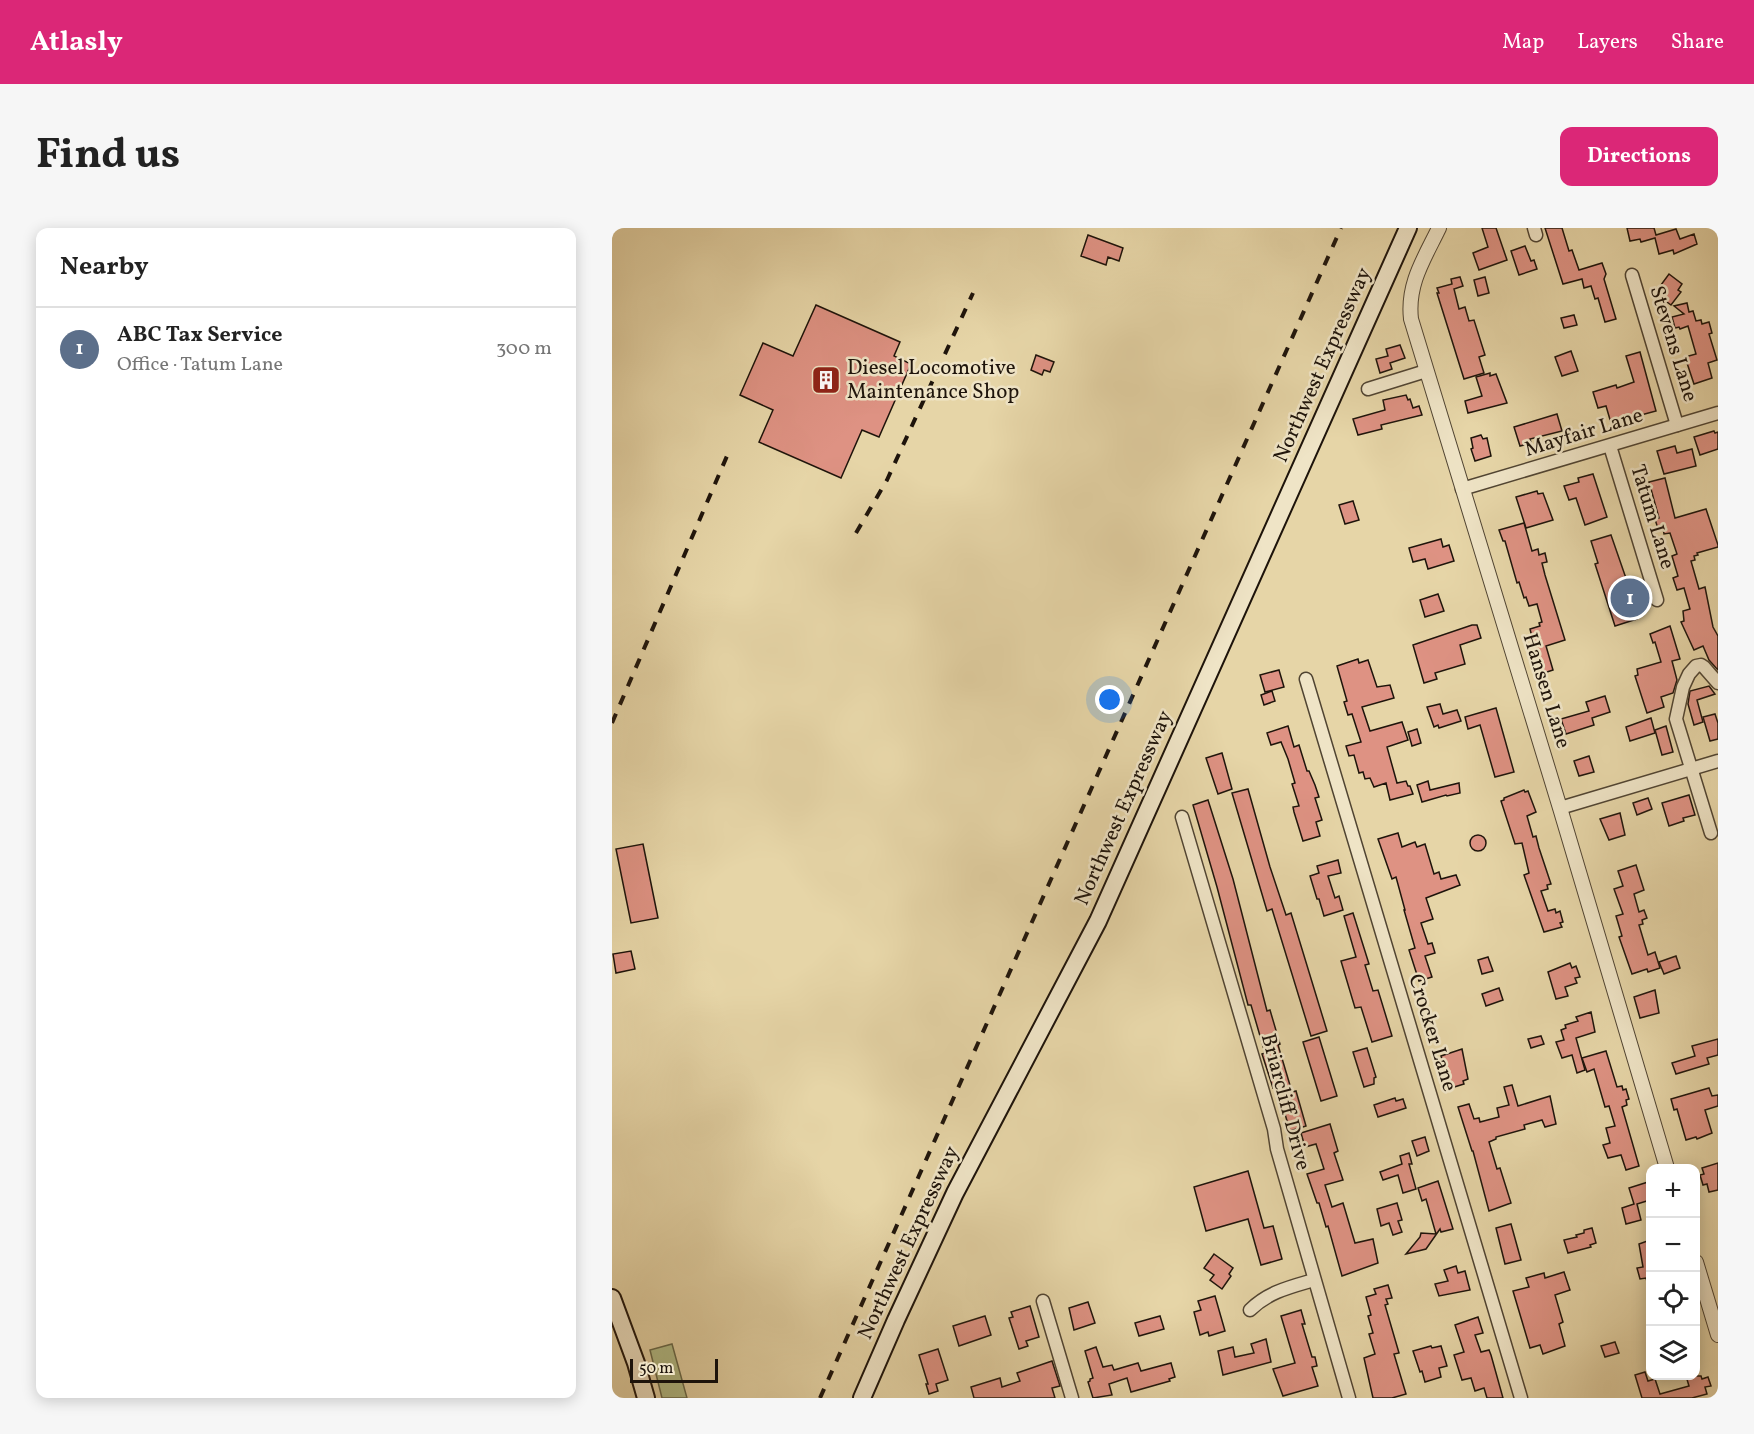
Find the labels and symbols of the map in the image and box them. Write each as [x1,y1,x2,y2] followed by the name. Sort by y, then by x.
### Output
[1267,262,1379,467] street label: Northwest Expressway
[1642,282,1704,406] street label: Stevens Lane
[847,354,1019,407] place label: Diesel Locomotive Maintenance Shop
[810,364,842,396] building icon: Diesel Locomotive Maintenance Shop
[1521,401,1647,465] street label: Mayfair Lane
[1622,461,1682,573] street label: Tatum Lane
[1610,576,1650,620] pin: 1
[1515,630,1577,752] street label: Hansen Lane
[1095,685,1124,714] your location
[1068,705,1180,910] street label: Northwest Expressway
[1400,971,1464,1095] street label: Crocker Lane
[1253,1030,1317,1174] street label: Briarcliff Drive
[851,1141,967,1345] street label: Northwest Expressway
[630,1356,718,1384] scale bar

